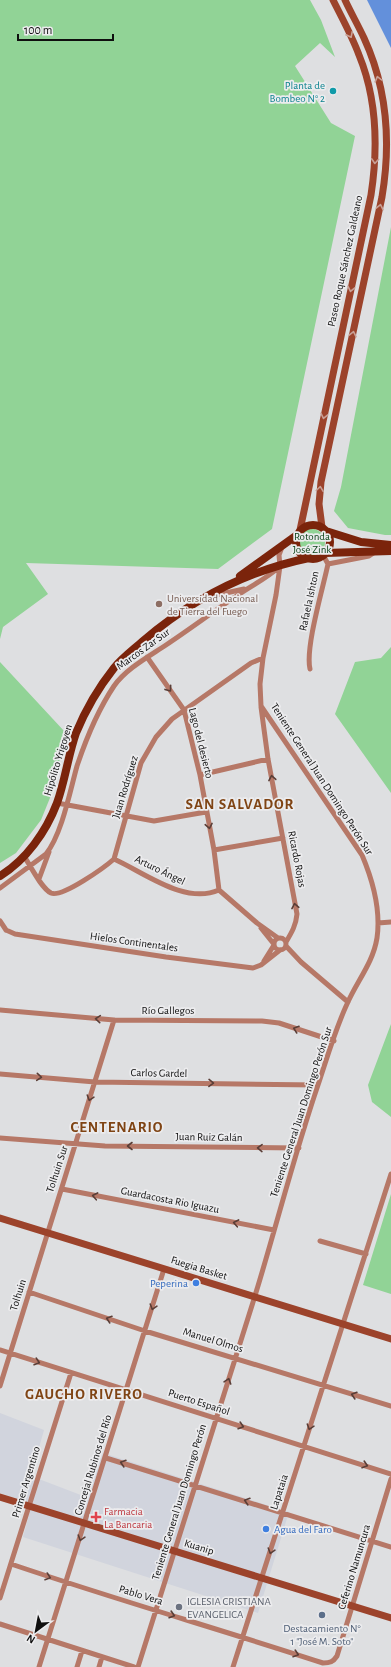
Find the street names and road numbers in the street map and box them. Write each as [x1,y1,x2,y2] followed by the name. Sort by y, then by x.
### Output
[326,194,364,328] street label: Paseo Roque Sánchez Galdeano
[297,570,321,632] street label: Rafaela Ishton
[114,626,172,672] street label: Marcos Zar Sur
[269,701,376,857] street label: Teniente General Juan Domingo Perón Sur
[187,707,215,779] street label: Lago del desierto
[42,723,74,797] street label: Hipólito Yrigoyen
[110,754,140,820] street label: Juan Rodríguez
[286,830,308,888] street label: Ricardo Rojas
[133,852,187,887] street label: Arturo Ángel
[89,930,179,954] street label: Hielos Continentales
[142,1005,194,1016] street label: Río Gallegos
[268,1025,334,1199] street label: Teniente General Juan Domingo Perón Sur
[131,1067,187,1079] street label: Carlos Gardel
[175,1131,243,1143] street label: Juan Ruiz Galán
[44,1144,70,1194] street label: Tolhuin Sur
[120,1185,221,1215] street label: Guardacosta Rio Iguazu
[170,1254,229,1282] street label: Fuegia Basket
[8,1278,28,1312] street label: Tolhuin
[182,1326,244,1354] street label: Manuel Olmos
[167,1387,231,1417] street label: Puerto Español
[72,1413,114,1517] street label: Concejal Rubinos del Río
[150,1423,208,1581] street label: Teniente General Juan Domingo Perón
[10,1445,42,1519] street label: Primer Argentino
[268,1473,290,1511] street label: Lapataia
[336,1523,372,1611] street label: Ceferino Namuncura
[183,1537,216,1557] street label: Kuanip
[118,1583,164,1607] street label: Pablo Vera

